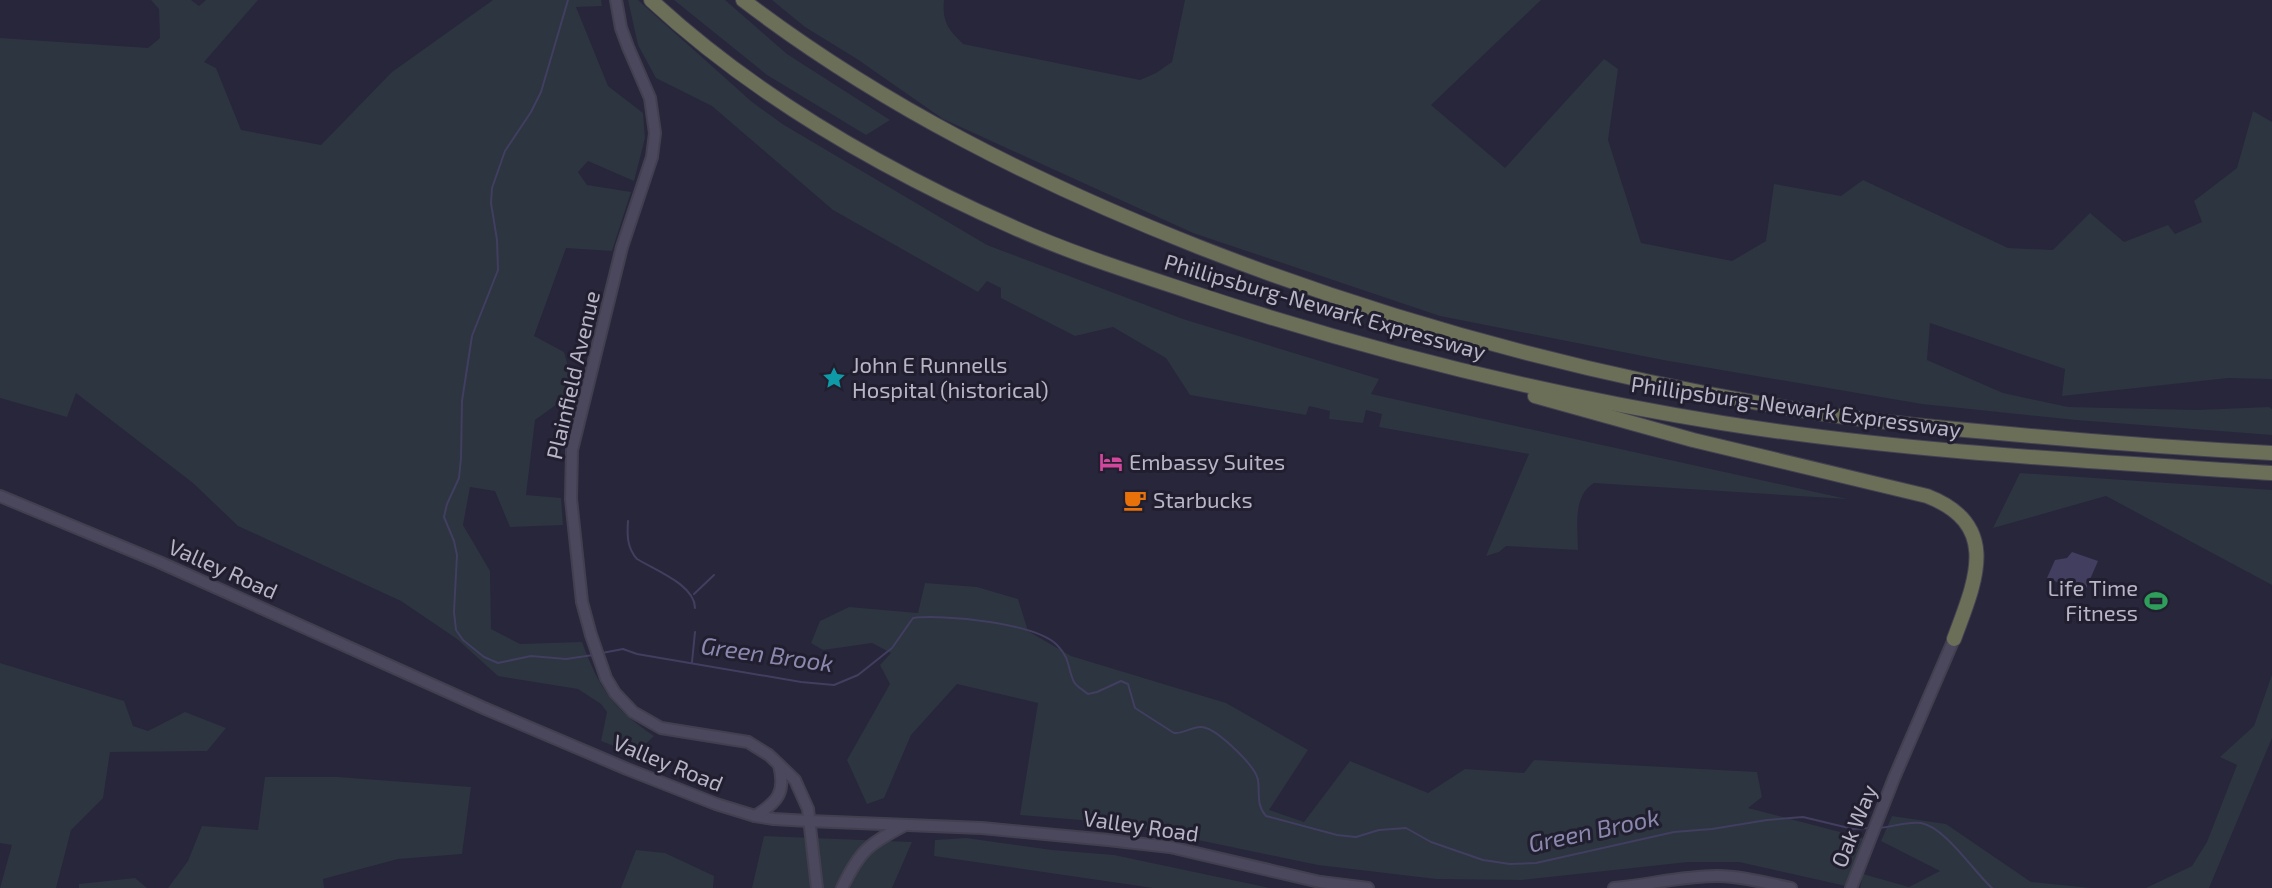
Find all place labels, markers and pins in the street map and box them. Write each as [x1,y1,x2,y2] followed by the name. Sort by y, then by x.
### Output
[852,351,1049,402] place label: John E Runnells Hospital (historical)
[821,365,847,391] place icon: John E Runnells Hospital (historical)
[1129,448,1285,474] place label: Embassy Suites
[1098,449,1124,475] hotel icon: Embassy Suites
[1153,486,1253,512] place label: Starbucks
[1122,487,1148,513] cafe icon: Starbucks
[2048,574,2138,625] place label: Life Time Fitness
[2143,588,2169,614] sports icon: Life Time Fitness

